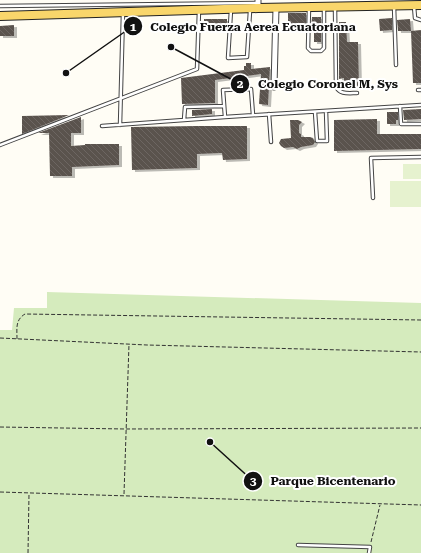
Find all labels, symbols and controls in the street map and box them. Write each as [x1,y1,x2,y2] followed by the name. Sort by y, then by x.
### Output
[123,14,364,38] callout: Colegio Fuerza Aerea Ecuatoriana
[130,20,137,34] text: 1
[150,20,356,34] text: Colegio Fuerza Aerea Ecuatoriana
[230,72,406,96] callout: Colegio Coronel M, Sys
[237,77,244,91] text: 2
[258,77,398,91] text: Colegio Coronel M, Sys
[243,469,404,493] callout: Parque Bicentenario
[250,474,257,488] text: 3
[270,474,396,488] text: Parque Bicentenario

